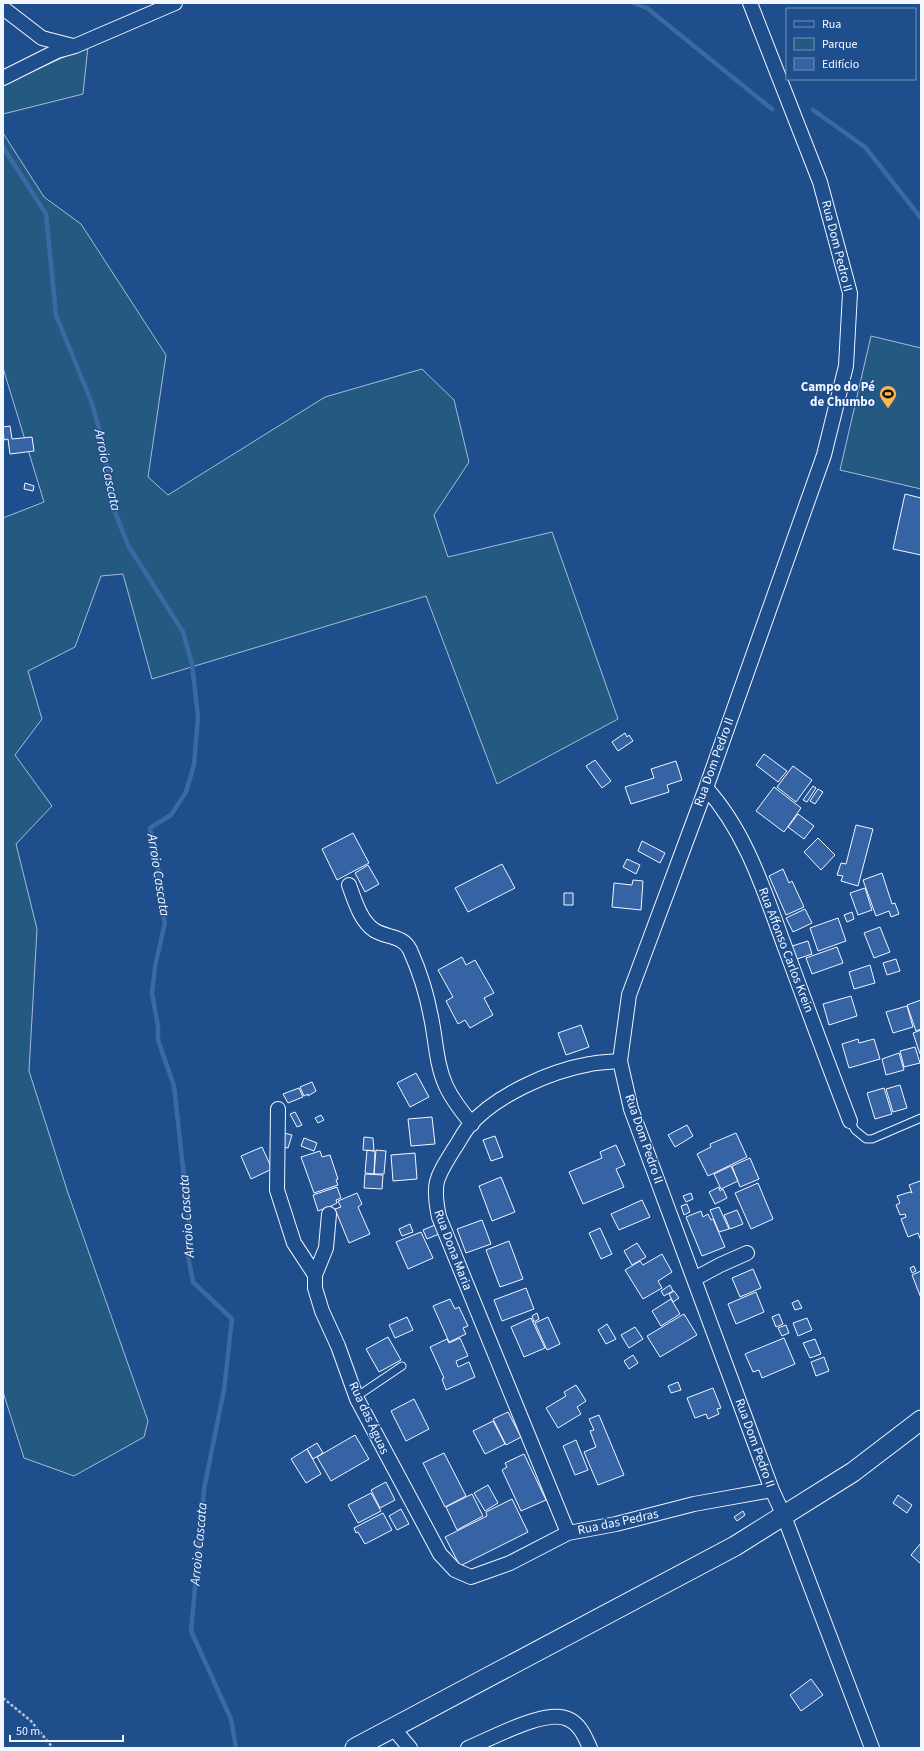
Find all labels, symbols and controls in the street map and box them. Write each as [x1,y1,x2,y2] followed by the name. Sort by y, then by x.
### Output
[786,8,916,80] legend
[822,16,841,33] text: Rua
[822,36,858,53] text: Parque
[822,56,859,73] text: Edifício
[817,198,857,294] street label: Rua Dom Pedro II
[801,378,875,411] place label: Campo do Pé de Chumbo
[878,384,898,409] sports icon: Campo do Pé de Chumbo
[88,426,126,513] water label: Arroio Cascata
[690,715,738,809] street label: Rua Dom Pedro II
[141,831,174,918] water label: Arroio Cascata
[754,885,818,1015] street label: Rua Affonso Carlos Krein
[620,1092,668,1186] street label: Rua Dom Pedro II
[174,1173,200,1259] water label: Arroio Cascata
[429,1207,477,1293] street label: Rua Dona Maria
[344,1379,394,1458] street label: Rua das Águas
[731,1396,779,1490] street label: Rua Dom Pedro II
[185,1501,213,1587] water label: Arroio Cascata
[576,1505,661,1539] street label: Rua das Pedras
[10,1717,123,1743] scale bar
[16,1723,40,1740] text: 50 m

